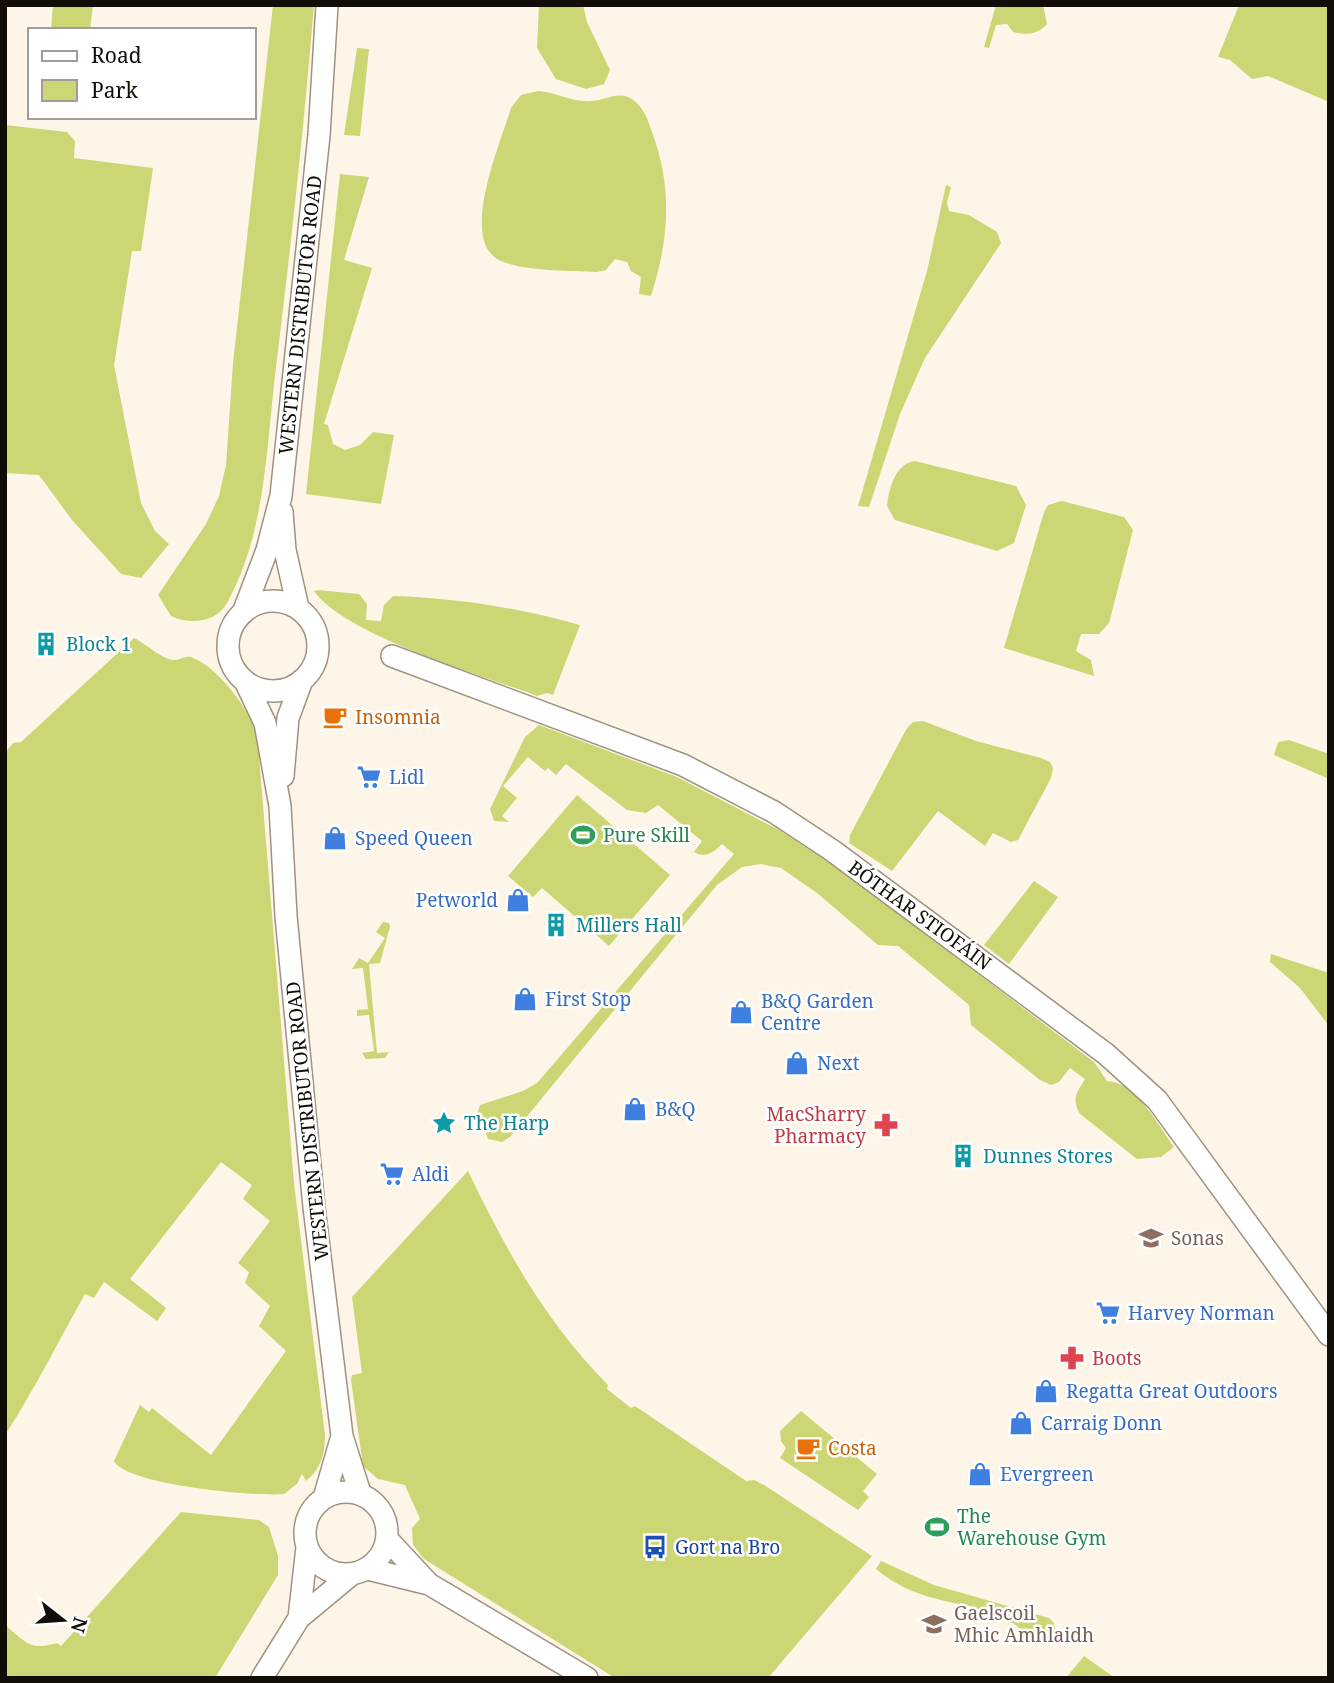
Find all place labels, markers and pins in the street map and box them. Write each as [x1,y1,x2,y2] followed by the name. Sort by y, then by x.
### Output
[32,630,60,658] building icon: Block 1
[66,631,131,657] place label: Block 1
[321,703,349,731] cafe icon: Insomnia
[355,704,441,730] place label: Insomnia
[355,763,383,791] supermarket icon: Lidl
[389,764,425,790] place label: Lidl
[569,821,597,849] sports icon: Pure Skill
[603,822,690,848] place label: Pure Skill
[321,824,349,852] shop icon: Speed Queen
[355,825,473,851] place label: Speed Queen
[504,886,532,914] shop icon: Petworld
[416,887,498,913] place label: Petworld
[542,911,570,939] building icon: Millers Hall
[576,912,682,938] place label: Millers Hall
[511,985,539,1013] shop icon: First Stop
[545,986,631,1012] place label: First Stop
[761,988,874,1036] place label: B&Q Garden Centre
[727,998,755,1026] shop icon: B&Q Garden Centre
[783,1049,811,1077] shop icon: Next
[817,1050,860,1076] place label: Next
[621,1095,649,1123] shop icon: B&Q
[655,1096,696,1122] place label: B&Q
[766,1101,866,1149] place label: MacSharry Pharmacy
[430,1109,458,1137] place icon: The Harp
[464,1110,549,1136] place label: The Harp
[872,1111,900,1139] pharmacy icon: MacSharry Pharmacy
[949,1142,977,1170] building icon: Dunnes Stores
[983,1143,1113,1169] place label: Dunnes Stores
[378,1160,406,1188] supermarket icon: Aldi
[412,1161,449,1187] place label: Aldi
[1137,1224,1165,1252] school or university icon: Sonas
[1171,1225,1224,1251] place label: Sonas
[1094,1299,1122,1327] supermarket icon: Harvey Norman
[1128,1300,1275,1326] place label: Harvey Norman
[1058,1344,1086,1372] pharmacy icon: Boots
[1092,1345,1142,1371] place label: Boots
[1032,1377,1060,1405] shop icon: Regatta Great Outdoors
[1066,1378,1278,1404] place label: Regatta Great Outdoors
[1007,1409,1035,1437] shop icon: Carraig Donn
[1041,1410,1162,1436] place label: Carraig Donn
[794,1434,822,1462] cafe icon: Costa
[828,1435,877,1461] place label: Costa
[966,1460,994,1488] shop icon: Evergreen
[1000,1461,1094,1487] place label: Evergreen
[957,1503,1106,1551] place label: The Warehouse Gym
[923,1513,951,1541] sports icon: The Warehouse Gym
[641,1533,669,1561] bus stop icon: Gort na Bro
[675,1534,780,1560] place label: Gort na Bro
[954,1600,1094,1648] place label: Gaelscoil Mhic Amhlaidh
[920,1610,948,1638] school or university icon: Gaelscoil Mhic Amhlaidh

